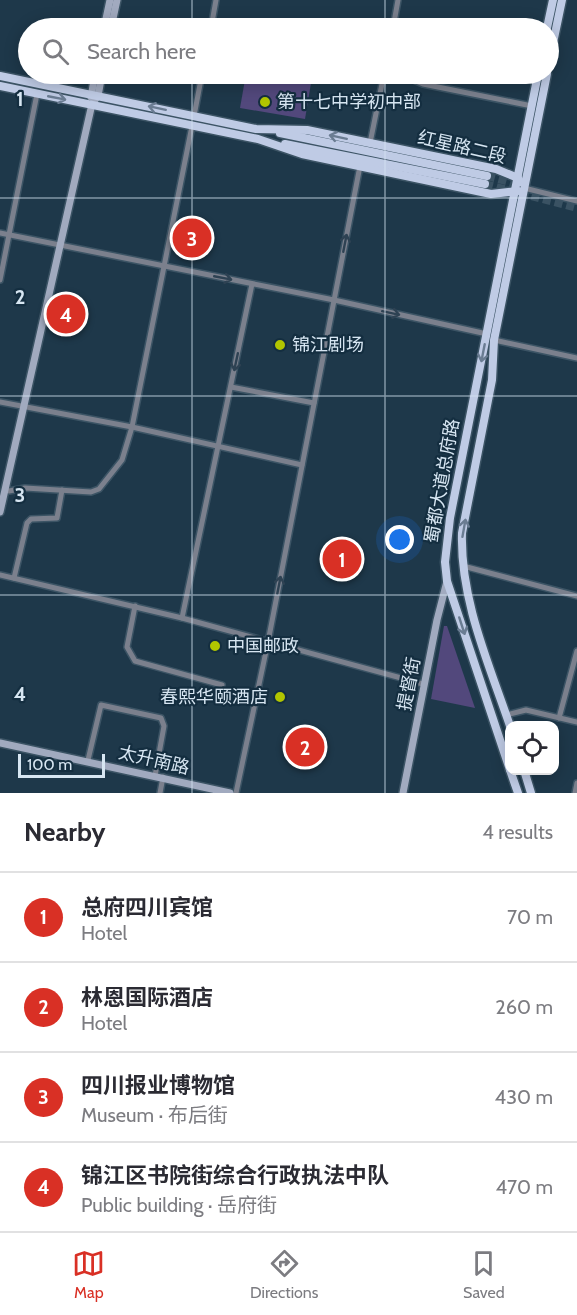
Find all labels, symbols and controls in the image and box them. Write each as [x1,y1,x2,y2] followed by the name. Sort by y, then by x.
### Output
[18,18,559,84] search box
[39,35,72,68] icon: search
[87,38,196,65] text: Search here
[16,87,24,111] text: 1
[277,91,421,113] place label: 第十七中学初中部
[47,93,67,104] one-way arrow
[258,95,272,109] marker: 第十七中学初中部
[148,102,167,113] one-way arrow
[416,126,508,168] street label: 红星路二段
[329,130,348,142] one-way arrow
[172,216,212,260] pin: 3
[340,233,351,253] one-way arrow
[213,273,232,284] one-way arrow
[15,285,25,309] text: 2
[46,292,86,336] pin: 4
[381,307,400,319] one-way arrow
[292,334,364,356] place label: 锦江剧场
[273,338,287,352] marker: 锦江剧场
[477,343,488,362] one-way arrow
[230,352,241,371] one-way arrow
[420,417,464,545] street label: 蜀都大道总府路
[15,483,25,507] text: 3
[459,519,470,538] one-way arrow
[385,525,414,554] your location
[322,536,362,582] pin: 1
[274,575,285,595] one-way arrow
[457,616,468,635] one-way arrow
[227,635,299,657] place label: 中国邮政
[208,639,222,653] marker: 中国邮政
[393,655,425,713] street label: 提督街
[14,682,26,706] text: 4
[160,686,268,708] place label: 春熙华颐酒店
[273,690,287,704] marker: 春熙华颐酒店
[505,721,559,775] map controls
[505,721,559,775] button: locate
[286,724,324,770] pin: 2
[116,741,192,779] street label: 太升南路
[18,751,105,778] scale bar
[27,755,72,774] text: 100 m
[24,816,105,848] text: Nearby
[482,820,553,844] text: 4 results
[81,894,213,921] text: 总府四川宾馆
[40,905,47,929] text: 1
[507,905,553,929] text: 70 m
[81,921,127,945] text: Hotel
[81,984,213,1011] text: 林恩国际酒店
[38,995,49,1019] text: 2
[495,995,553,1019] text: 260 m
[81,1011,127,1035] text: Hotel
[81,1072,235,1099] text: 四川报业博物馆
[38,1085,49,1109] text: 3
[495,1085,553,1109] text: 430 m
[81,1103,228,1127] text: Museum · 布后街
[81,1162,389,1189] text: 锦江区书院街综合行政执法中队
[37,1175,50,1199] text: 4
[496,1175,553,1199] text: 470 m
[81,1193,277,1217] text: Public building · 岳府街
[72,1247,105,1302] tab: Map
[250,1247,318,1302] tab: Directions
[463,1247,505,1302] tab: Saved

